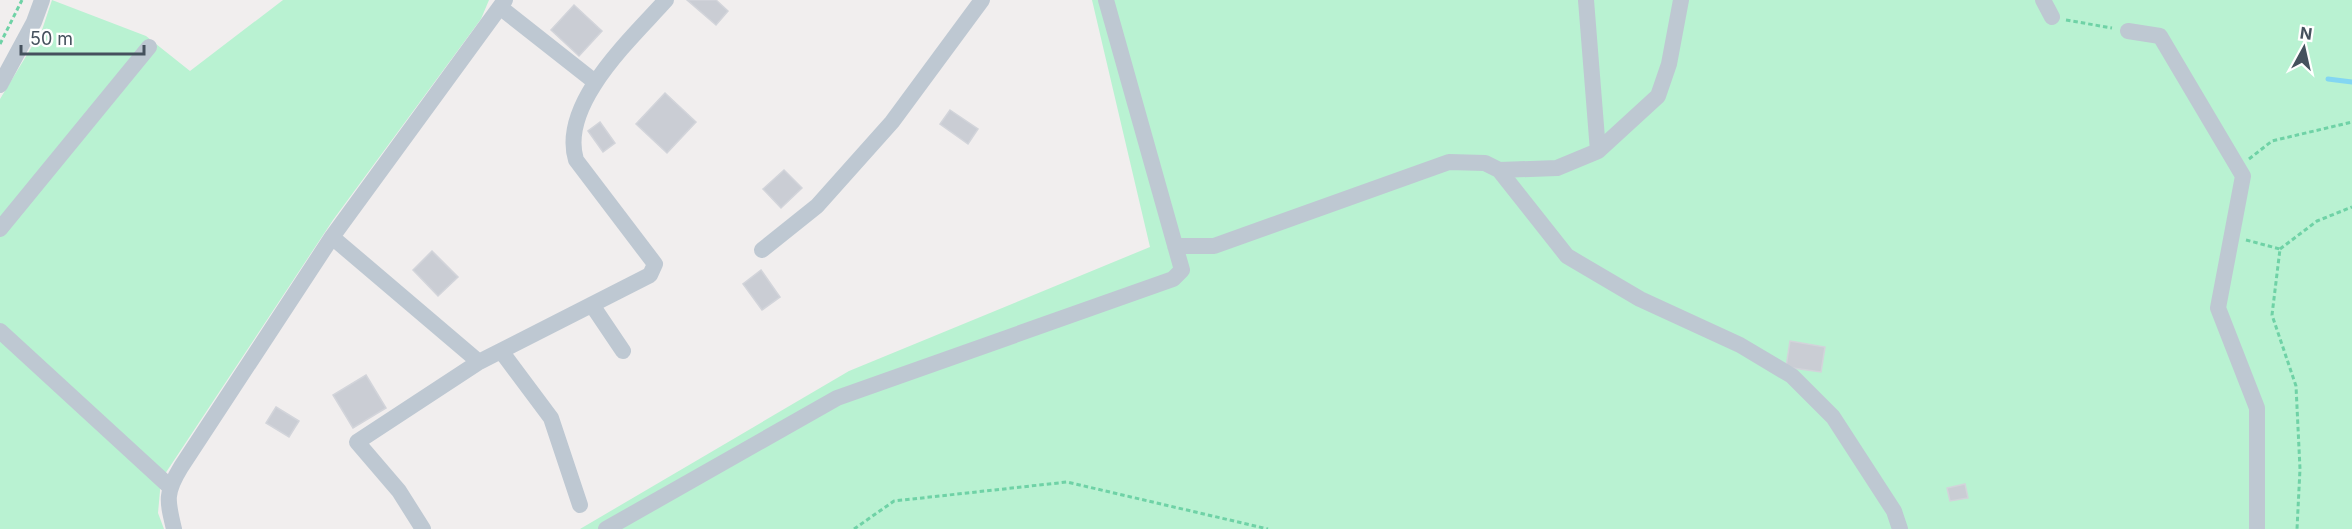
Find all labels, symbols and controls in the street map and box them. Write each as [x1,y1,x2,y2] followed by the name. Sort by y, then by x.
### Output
[21,18,144,56] scale bar
[2274,18,2334,78] north arrow
[2299,22,2314,44] text: N
[30,28,73,49] text: 50 m

